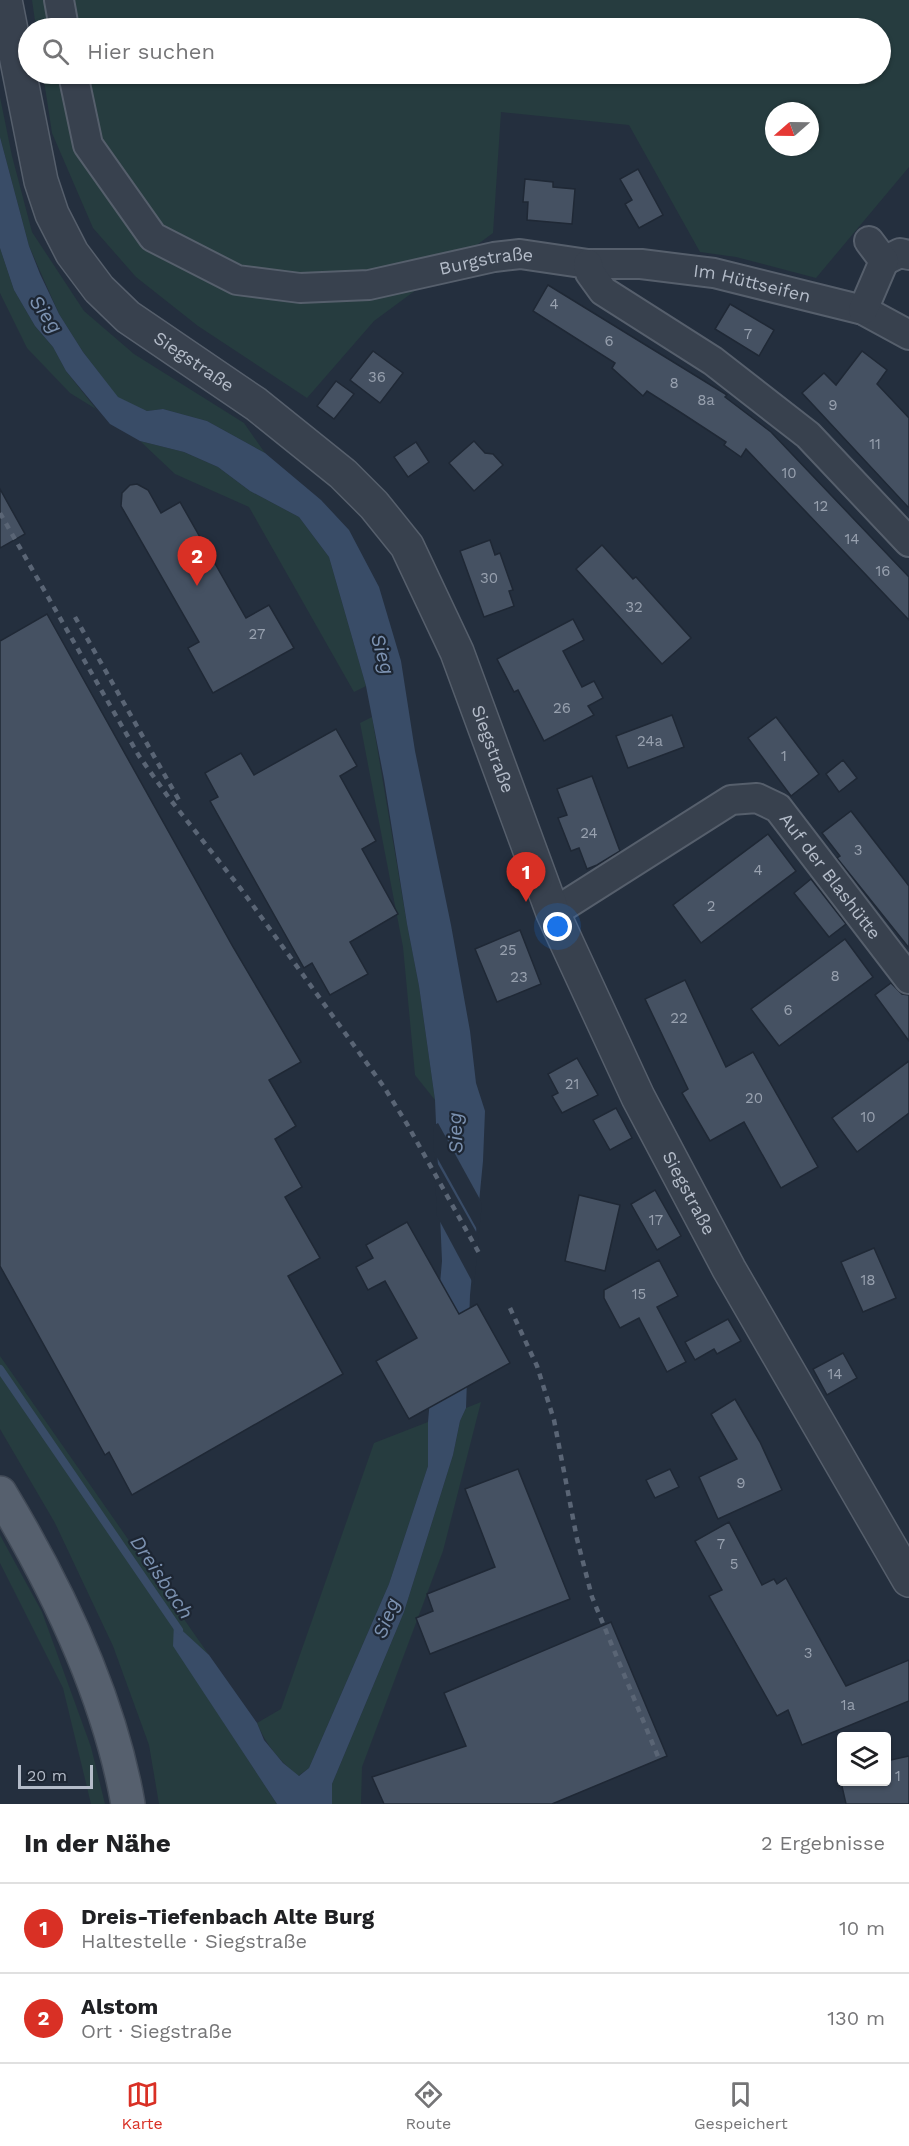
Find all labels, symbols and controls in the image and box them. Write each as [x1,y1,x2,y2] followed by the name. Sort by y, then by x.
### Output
[18,18,891,84] search box
[39,35,72,68] icon: search
[87,39,215,64] text: Hier suchen
[765,102,819,156] north arrow
[437,243,535,279] street label: Burgstraße
[692,260,813,307] street label: Im Hüttseifen
[24,290,68,338] water label: Sieg
[549,295,559,313] house number: 4
[744,325,752,343] house number: 7
[150,327,238,396] street label: Siegstraße
[604,332,614,350] house number: 6
[368,368,386,386] house number: 36
[669,374,679,392] house number: 8
[697,391,715,409] house number: 8a
[828,396,838,414] house number: 9
[869,435,881,453] house number: 11
[781,464,797,482] house number: 10
[814,497,828,515] house number: 12
[844,530,860,548] house number: 14
[178,536,216,586] pin: 2
[876,562,890,580] house number: 16
[480,569,498,587] house number: 30
[625,598,643,616] house number: 32
[249,625,265,643] house number: 27
[366,631,400,677] water label: Sieg
[553,699,571,717] house number: 26
[467,702,519,796] street label: Siegstraße
[637,732,663,750] house number: 24a
[781,747,787,765] house number: 1
[776,808,886,943] street label: Auf der Blashütte
[580,824,598,842] house number: 24
[854,841,862,859] house number: 3
[506,852,546,902] pin: 1
[753,861,763,879] house number: 4
[707,897,715,915] house number: 2
[543,912,572,941] your location
[499,941,517,959] house number: 25
[830,967,840,985] house number: 8
[510,968,528,986] house number: 23
[783,1001,793,1019] house number: 6
[670,1009,688,1027] house number: 22
[565,1075,579,1093] house number: 21
[745,1089,763,1107] house number: 20
[860,1108,876,1126] house number: 10
[442,1112,468,1154] water label: Sieg
[658,1147,720,1238] street label: Siegstraße
[649,1211,663,1229] house number: 17
[860,1271,876,1289] house number: 18
[632,1285,646,1303] house number: 15
[827,1365,843,1383] house number: 14
[736,1474,746,1492] house number: 9
[125,1531,199,1623] water label: Dreisbach
[717,1535,725,1553] house number: 7
[730,1555,738,1573] house number: 5
[367,1594,405,1642] water label: Sieg
[804,1644,812,1662] house number: 3
[841,1696,856,1714] house number: 1a
[837,1732,891,1786] map controls
[837,1732,891,1786] button: layers
[18,1762,93,1790] scale bar
[27,1766,67,1785] text: 20 m
[895,1767,901,1785] house number: 1
[24,1828,171,1858] text: In der Nähe
[761,1831,885,1855] text: 2 Ergebnisse
[81,1904,374,1929] text: Dreis-Tiefenbach Alte Burg
[39,1916,48,1940] text: 1
[839,1916,885,1940] text: 10 m
[81,1929,307,1953] text: Haltestelle · Siegstraße
[81,1994,158,2019] text: Alstom
[38,2006,49,2030] text: 2
[827,2006,885,2030] text: 130 m
[81,2019,232,2043] text: Ort · Siegstraße
[121,2078,163,2133] tab: Karte
[405,2078,451,2133] tab: Route
[694,2078,788,2133] tab: Gespeichert

